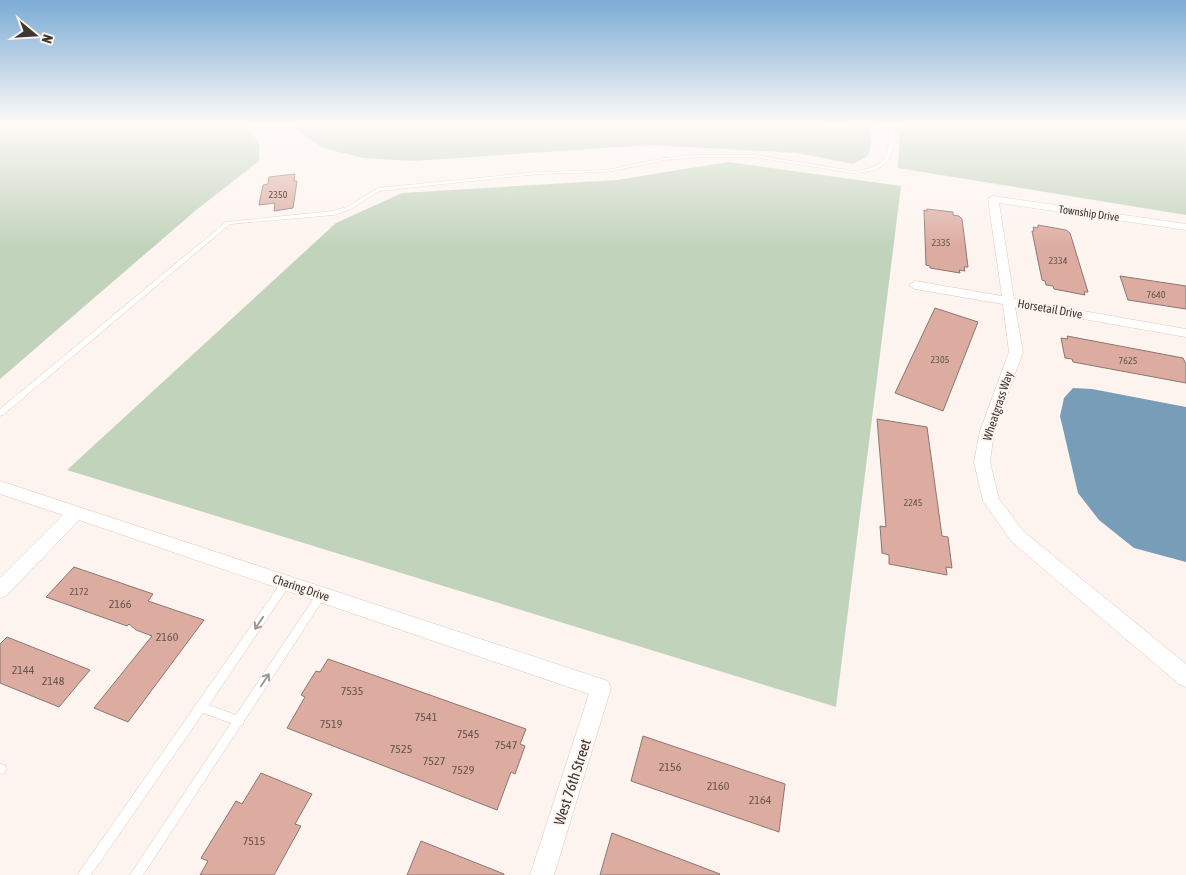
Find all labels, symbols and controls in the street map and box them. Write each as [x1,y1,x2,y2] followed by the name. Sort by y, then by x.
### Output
[10,10,60,60] north arrow
[38,33,56,45] text: N
[269,189,288,200] house number: 2350
[1058,203,1120,223] street label: Township Drive
[932,237,951,248] house number: 2335
[1049,255,1068,266] house number: 2334
[1147,289,1166,300] house number: 7640
[1016,296,1084,322] street label: Horsetail Drive
[931,354,950,365] house number: 2305
[1119,355,1138,366] house number: 7625
[980,370,1016,442] street label: Wheatgrass Way
[904,497,923,508] house number: 2245
[271,572,331,604] street label: Charing Drive
[70,586,89,597] house number: 2172
[109,597,132,611] house number: 2166
[254,616,264,630] one-way arrow
[156,630,179,644] house number: 2160
[12,663,35,677] house number: 2144
[260,673,271,687] one-way arrow
[42,674,65,688] house number: 2148
[341,684,363,698] house number: 7535
[415,710,438,724] house number: 7541
[320,717,343,731] house number: 7519
[457,727,479,741] house number: 7545
[550,737,594,827] street label: West 76th Street
[495,738,518,752] house number: 7547
[390,742,412,756] house number: 7525
[423,754,446,768] house number: 7527
[659,760,682,774] house number: 2156
[452,763,475,777] house number: 7529
[707,779,730,793] house number: 2160
[749,793,772,807] house number: 2164
[243,834,265,848] house number: 7515

